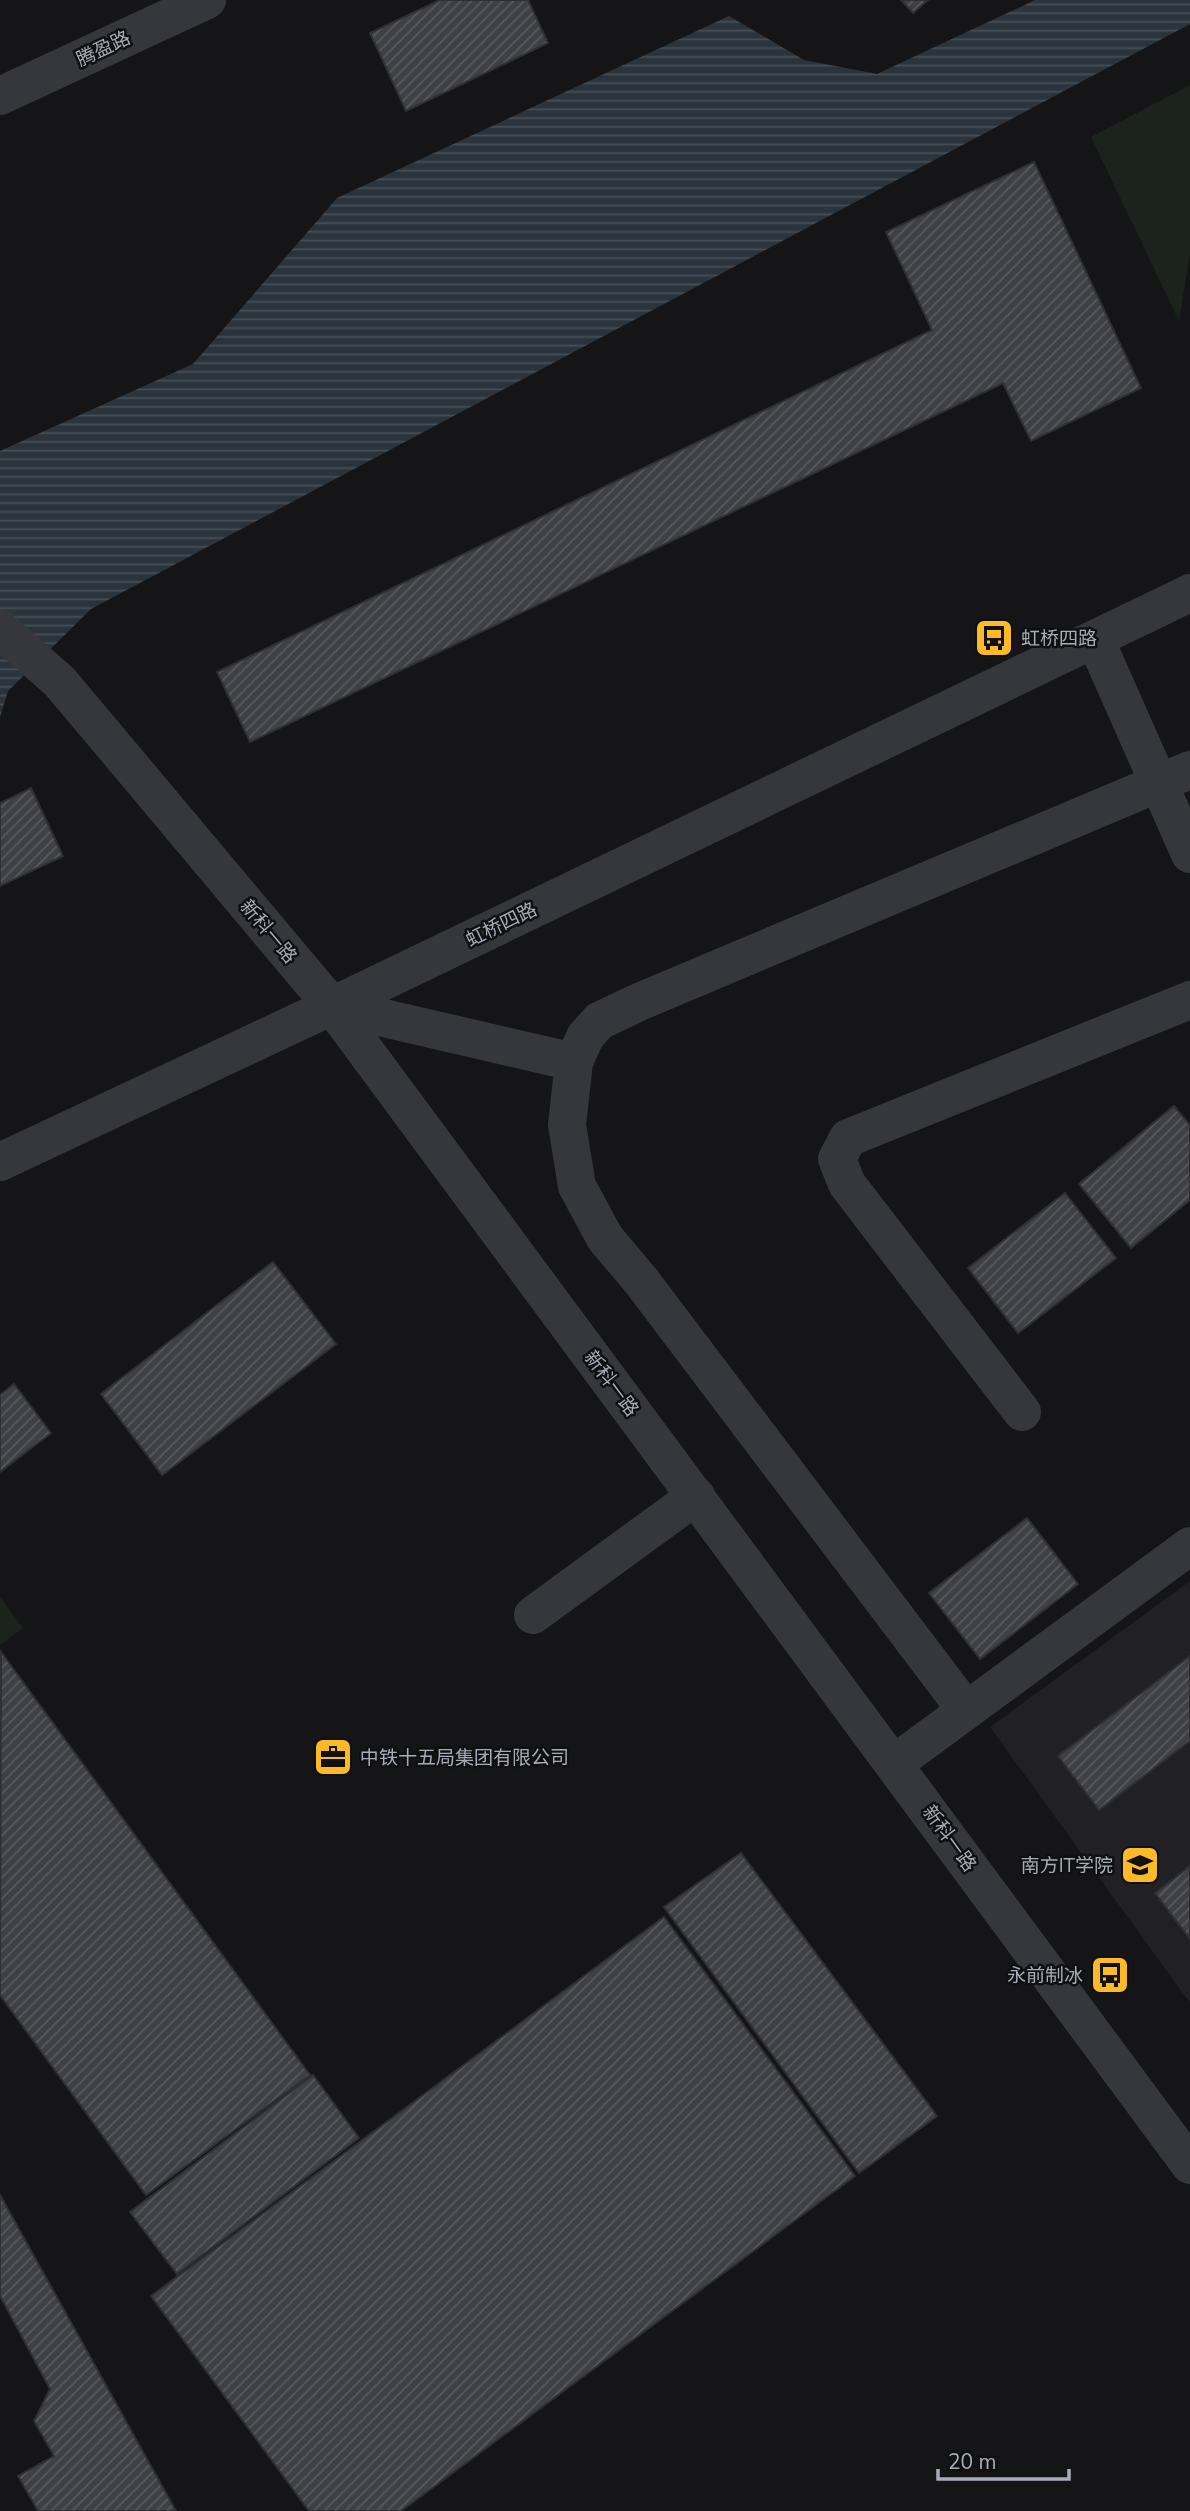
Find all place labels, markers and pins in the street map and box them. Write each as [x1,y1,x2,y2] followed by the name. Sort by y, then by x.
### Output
[973,617,1015,659] bus stop icon: 虹桥四路
[1021,626,1097,652] place label: 虹桥四路
[312,1736,354,1778] office icon: 中铁十五局集团有限公司
[360,1745,569,1771] place label: 中铁十五局集团有限公司
[1119,1844,1161,1886] school or university icon: 南方IT学院
[1021,1853,1113,1879] place label: 南方IT学院
[1089,1954,1131,1996] bus stop icon: 永前制冰
[1007,1963,1083,1989] place label: 永前制冰

